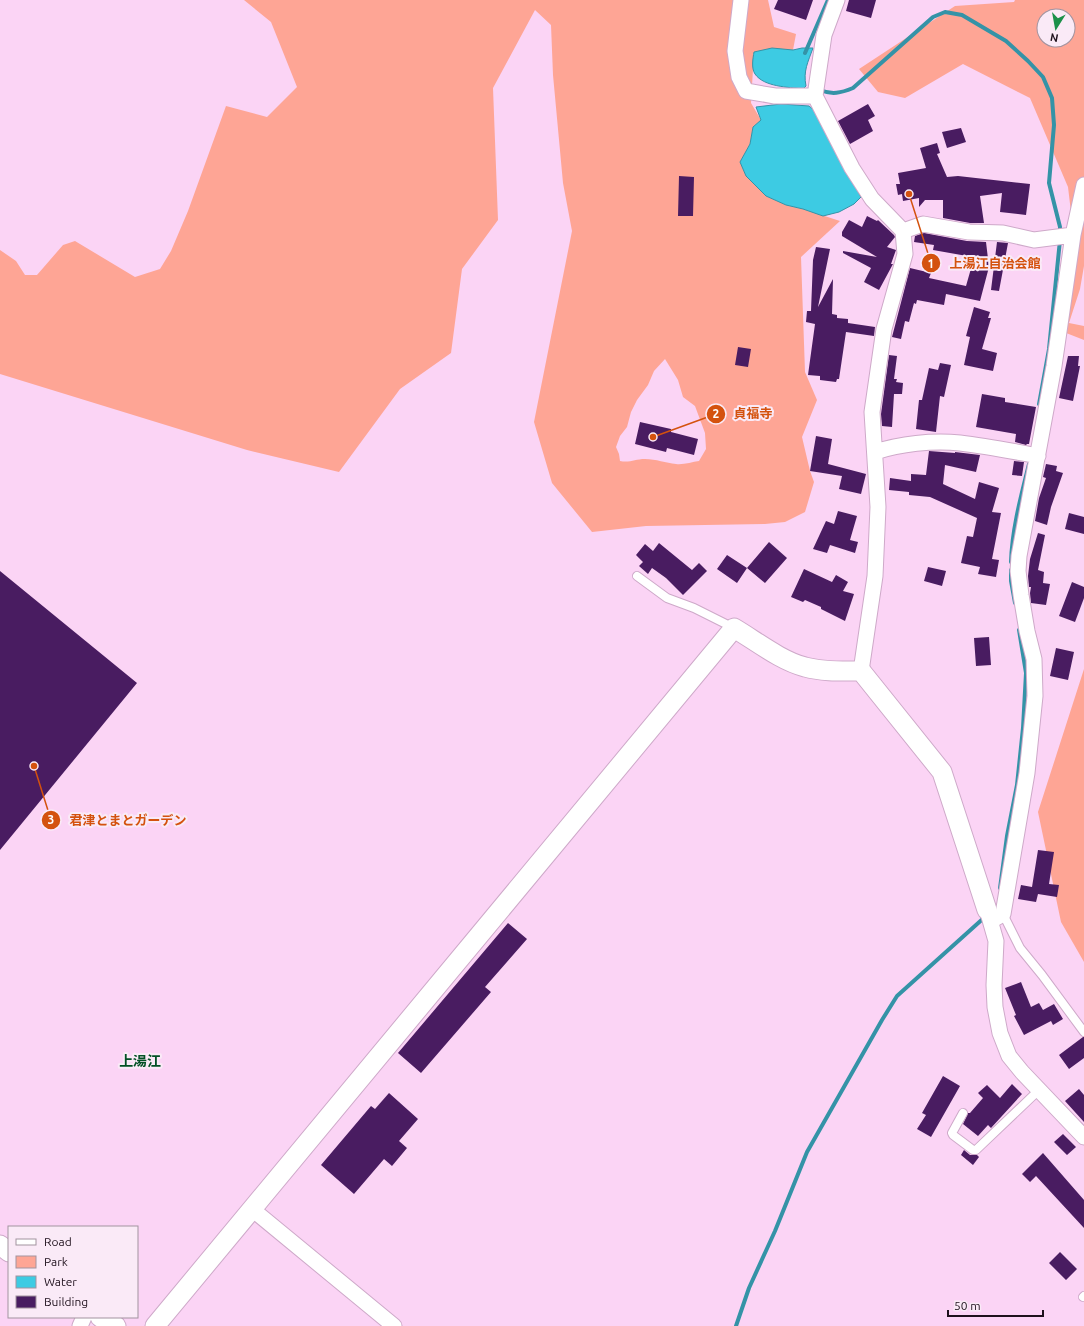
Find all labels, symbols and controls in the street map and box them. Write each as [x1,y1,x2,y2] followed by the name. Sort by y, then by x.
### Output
[1036,8,1076,48] north arrow
[1049,31,1059,44] text: N
[921,251,1048,276] callout: 上湯江自治会館
[949,256,1041,270] text: 上湯江自治会館
[928,257,934,270] text: 1
[706,401,781,426] callout: 貞福寺
[733,406,773,420] text: 貞福寺
[713,407,720,420] text: 2
[41,808,194,833] callout: 君津とまとガーデン
[48,813,54,826] text: 3
[69,813,187,827] text: 君津とまとガーデン
[119,1053,161,1069] district label: 上湯江
[8,1226,138,1318] legend
[44,1235,72,1248] text: Road
[44,1255,68,1268] text: Park
[44,1275,77,1288] text: Water
[948,1292,1043,1318] scale bar
[44,1295,88,1308] text: Building
[954,1299,981,1312] text: 50 m

